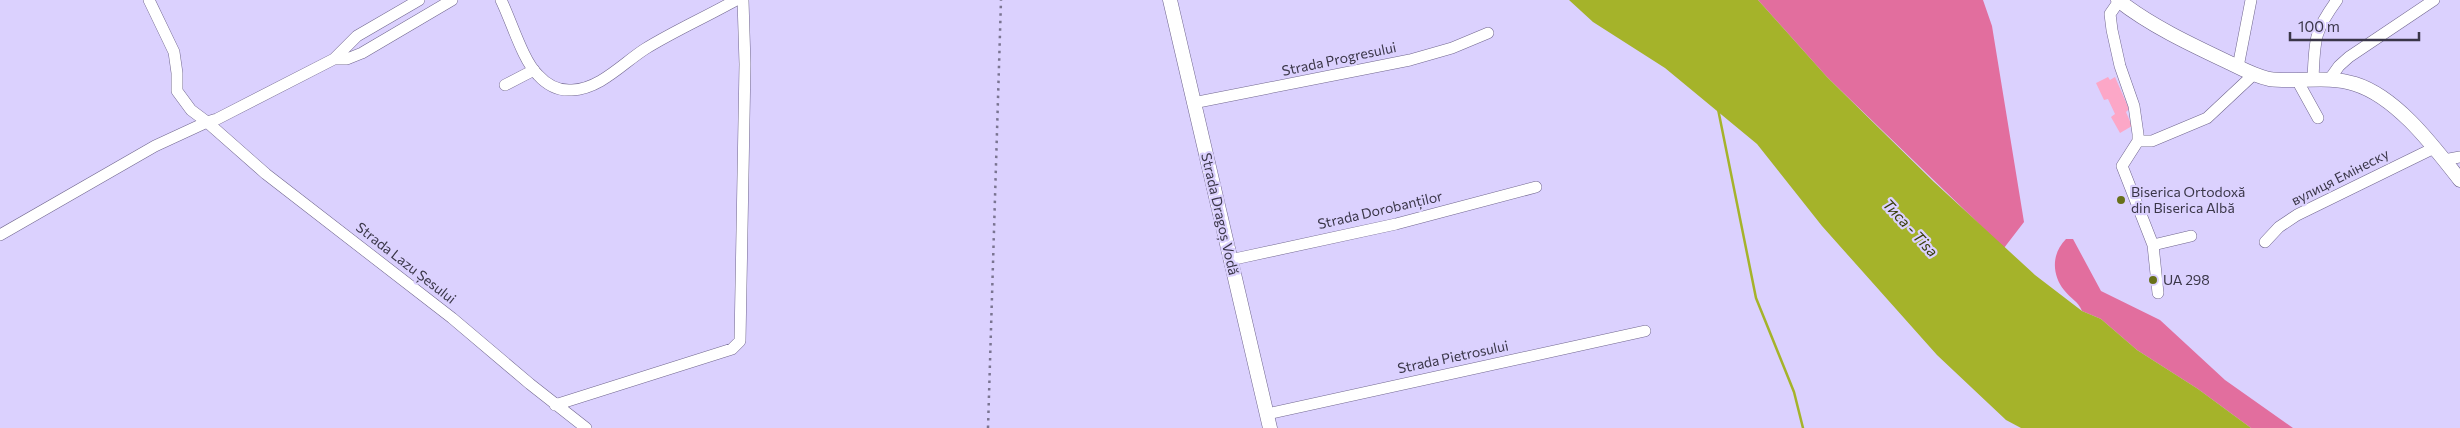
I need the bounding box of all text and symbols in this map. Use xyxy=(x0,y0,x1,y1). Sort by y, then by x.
scale bar xyxy=(2290,10,2419,42)
text: 100 m xyxy=(2298,17,2340,35)
street label: Strada Progresului xyxy=(1280,38,1398,79)
street label: вулиця Емінеску xyxy=(2288,145,2391,208)
street label: Strada Dragoș Vodă xyxy=(1197,151,1243,277)
place label: Biserica Ortodoxă din Biserica Albă xyxy=(2131,183,2245,216)
street label: Strada Dorobanților xyxy=(1316,187,1445,233)
marker: Biserica Ortodoxă din Biserica Albă xyxy=(2115,194,2127,206)
water label: Тиса - Tisa xyxy=(1879,195,1942,260)
street label: Strada Lazu Șesului xyxy=(352,218,460,308)
place label: UA 298 xyxy=(2163,271,2210,288)
marker: UA 298 xyxy=(2147,274,2159,286)
street label: Strada Pietrosului xyxy=(1396,336,1510,377)

